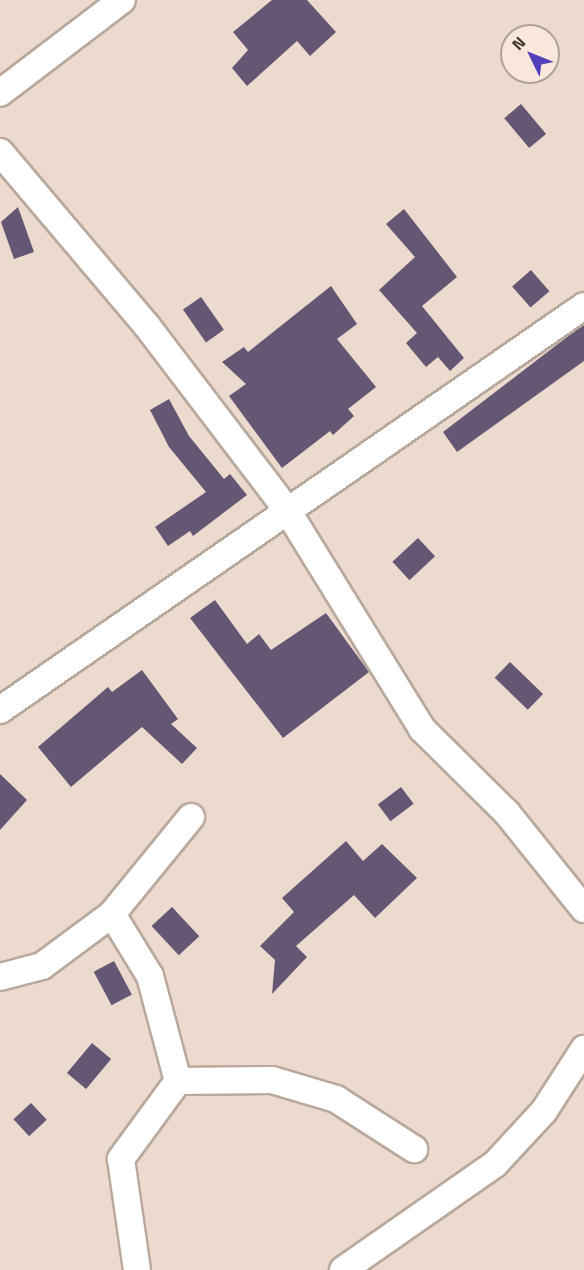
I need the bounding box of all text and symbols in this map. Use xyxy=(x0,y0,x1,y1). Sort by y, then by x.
north arrow xyxy=(500,24,560,84)
text: N xyxy=(506,31,531,55)

